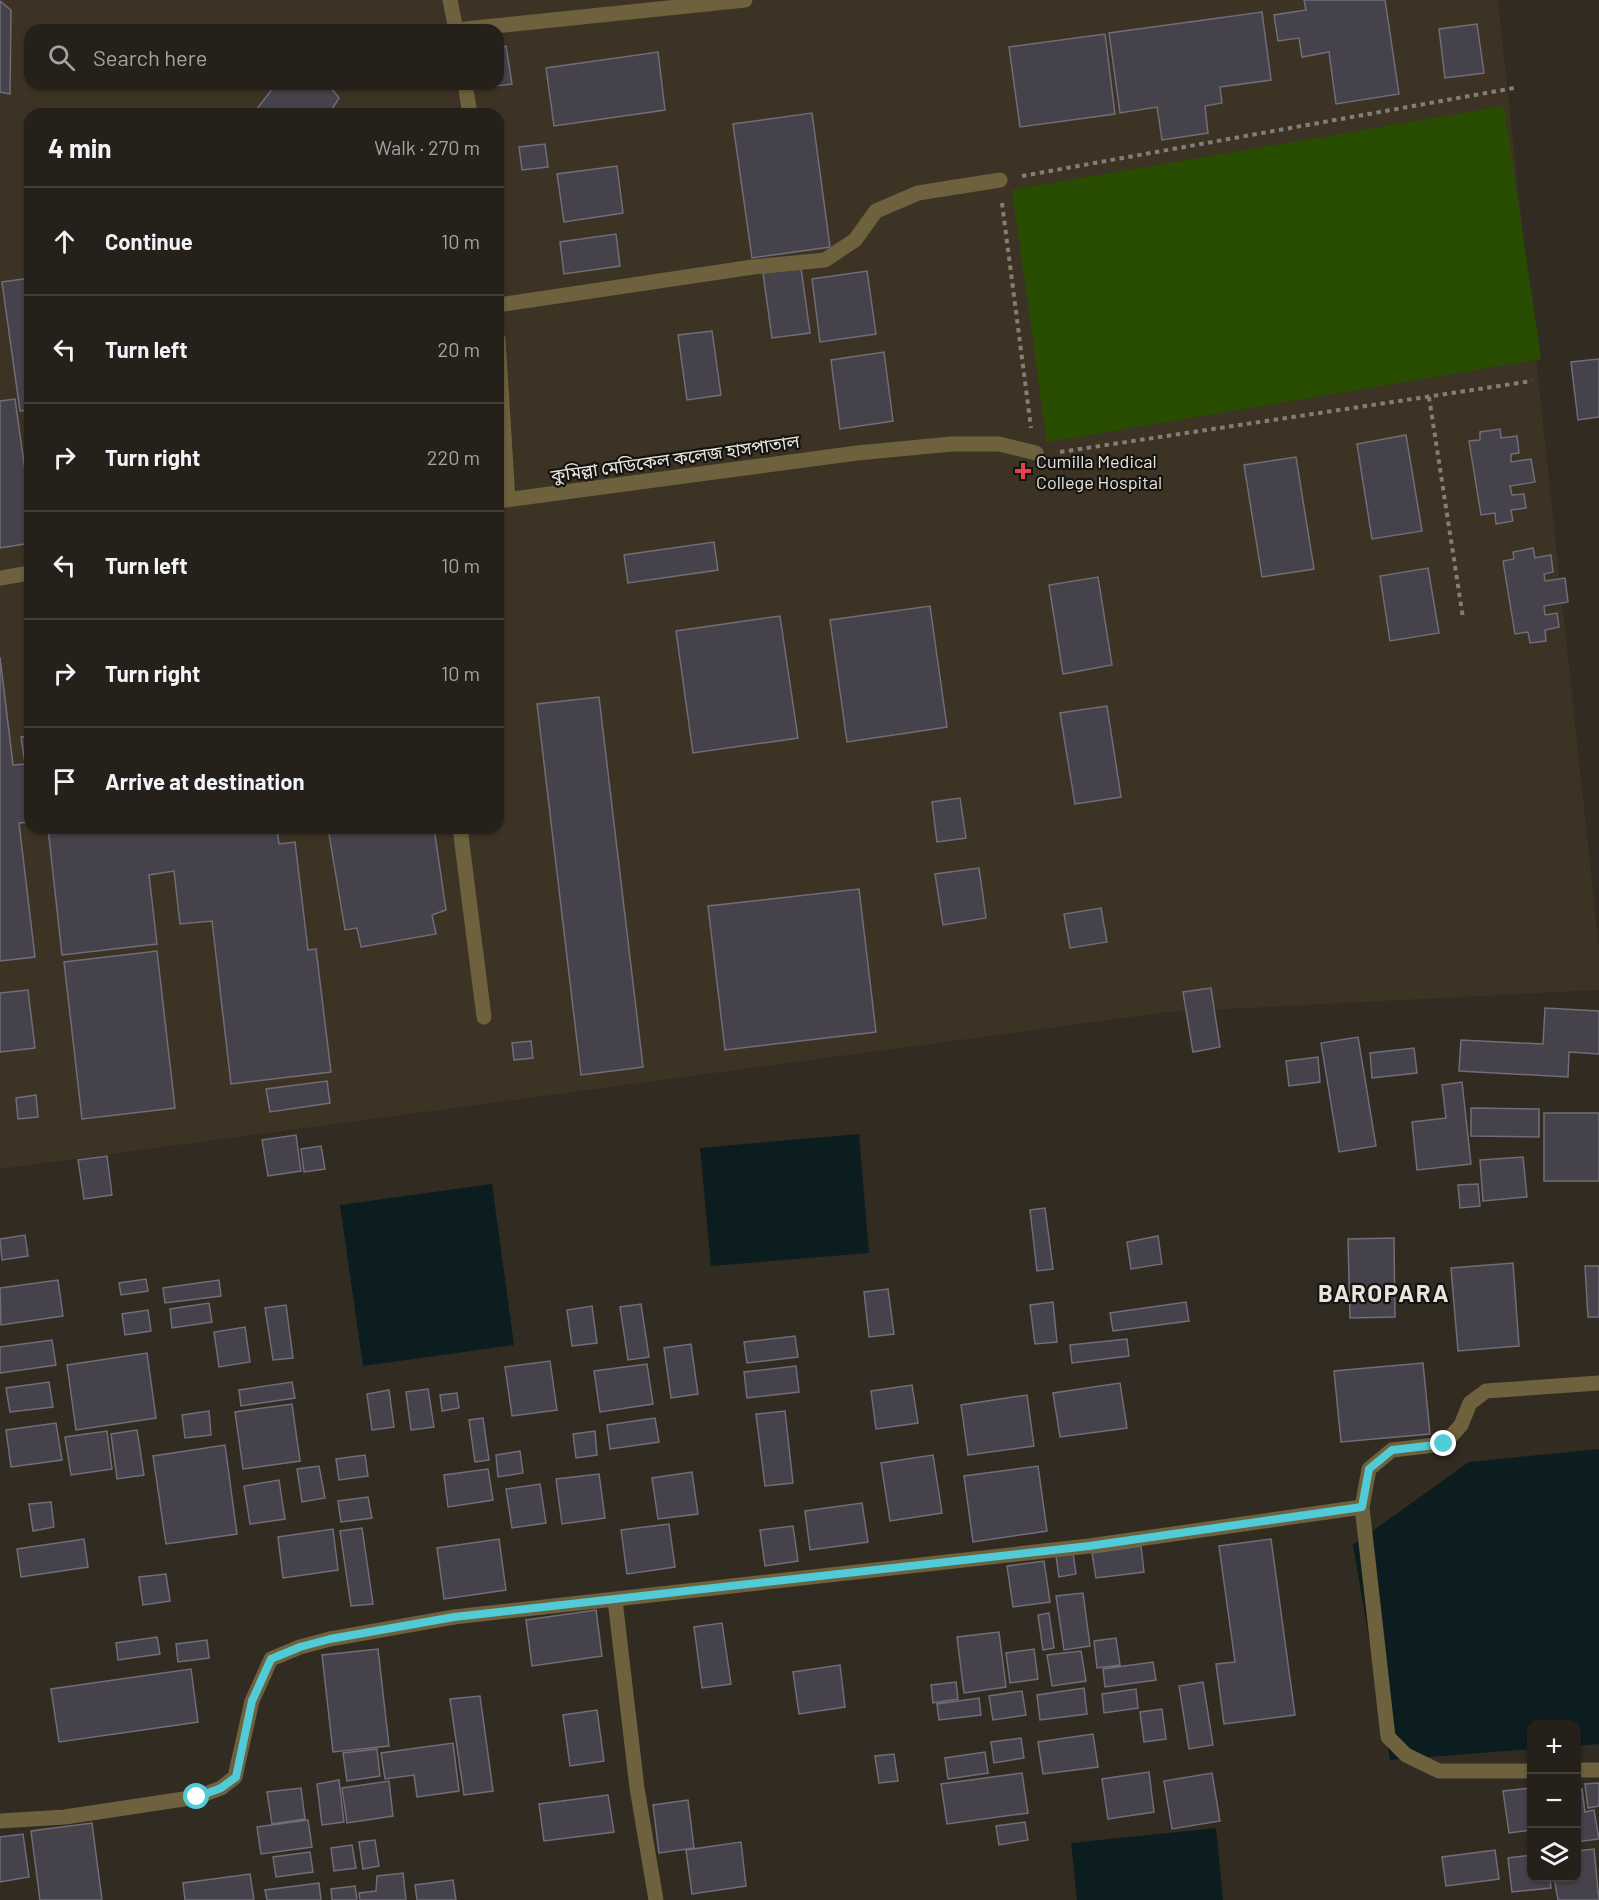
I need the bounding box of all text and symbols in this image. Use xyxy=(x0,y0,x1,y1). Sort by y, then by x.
search box xyxy=(24,24,504,90)
icon: search xyxy=(45,41,78,74)
text: Search here xyxy=(93,44,207,70)
text: 4 min xyxy=(48,132,112,163)
text: Walk · 270 m xyxy=(374,135,480,159)
icon: ahead xyxy=(48,225,81,258)
text: Continue xyxy=(105,228,193,254)
text: 10 m xyxy=(441,229,480,253)
icon: left xyxy=(48,333,81,366)
text: Turn left xyxy=(105,336,188,362)
text: 20 m xyxy=(437,337,480,361)
street label: কুমিল্লা মেডিকেল কলেজ হাসপাতাল xyxy=(548,430,802,487)
icon: right xyxy=(48,441,81,474)
text: Turn right xyxy=(105,444,200,470)
text: 220 m xyxy=(427,445,480,469)
place label: Cumilla Medical College Hospital xyxy=(1036,450,1162,493)
marker: Cumilla Medical College Hospital xyxy=(1014,462,1032,480)
icon: left xyxy=(48,549,81,582)
text: Turn left xyxy=(105,552,188,578)
text: 10 m xyxy=(441,553,480,577)
icon: right xyxy=(48,657,81,690)
text: Turn right xyxy=(105,660,200,686)
text: 10 m xyxy=(441,661,480,685)
icon: arrive xyxy=(48,765,81,798)
text: Arrive at destination xyxy=(105,768,304,794)
district label: BAROPARA xyxy=(1318,1278,1450,1307)
route end xyxy=(1430,1430,1456,1456)
map controls xyxy=(1527,1720,1581,1882)
button: + xyxy=(1527,1720,1581,1774)
button: − xyxy=(1527,1774,1581,1828)
route start xyxy=(183,1783,209,1809)
button: layers xyxy=(1527,1828,1581,1882)

